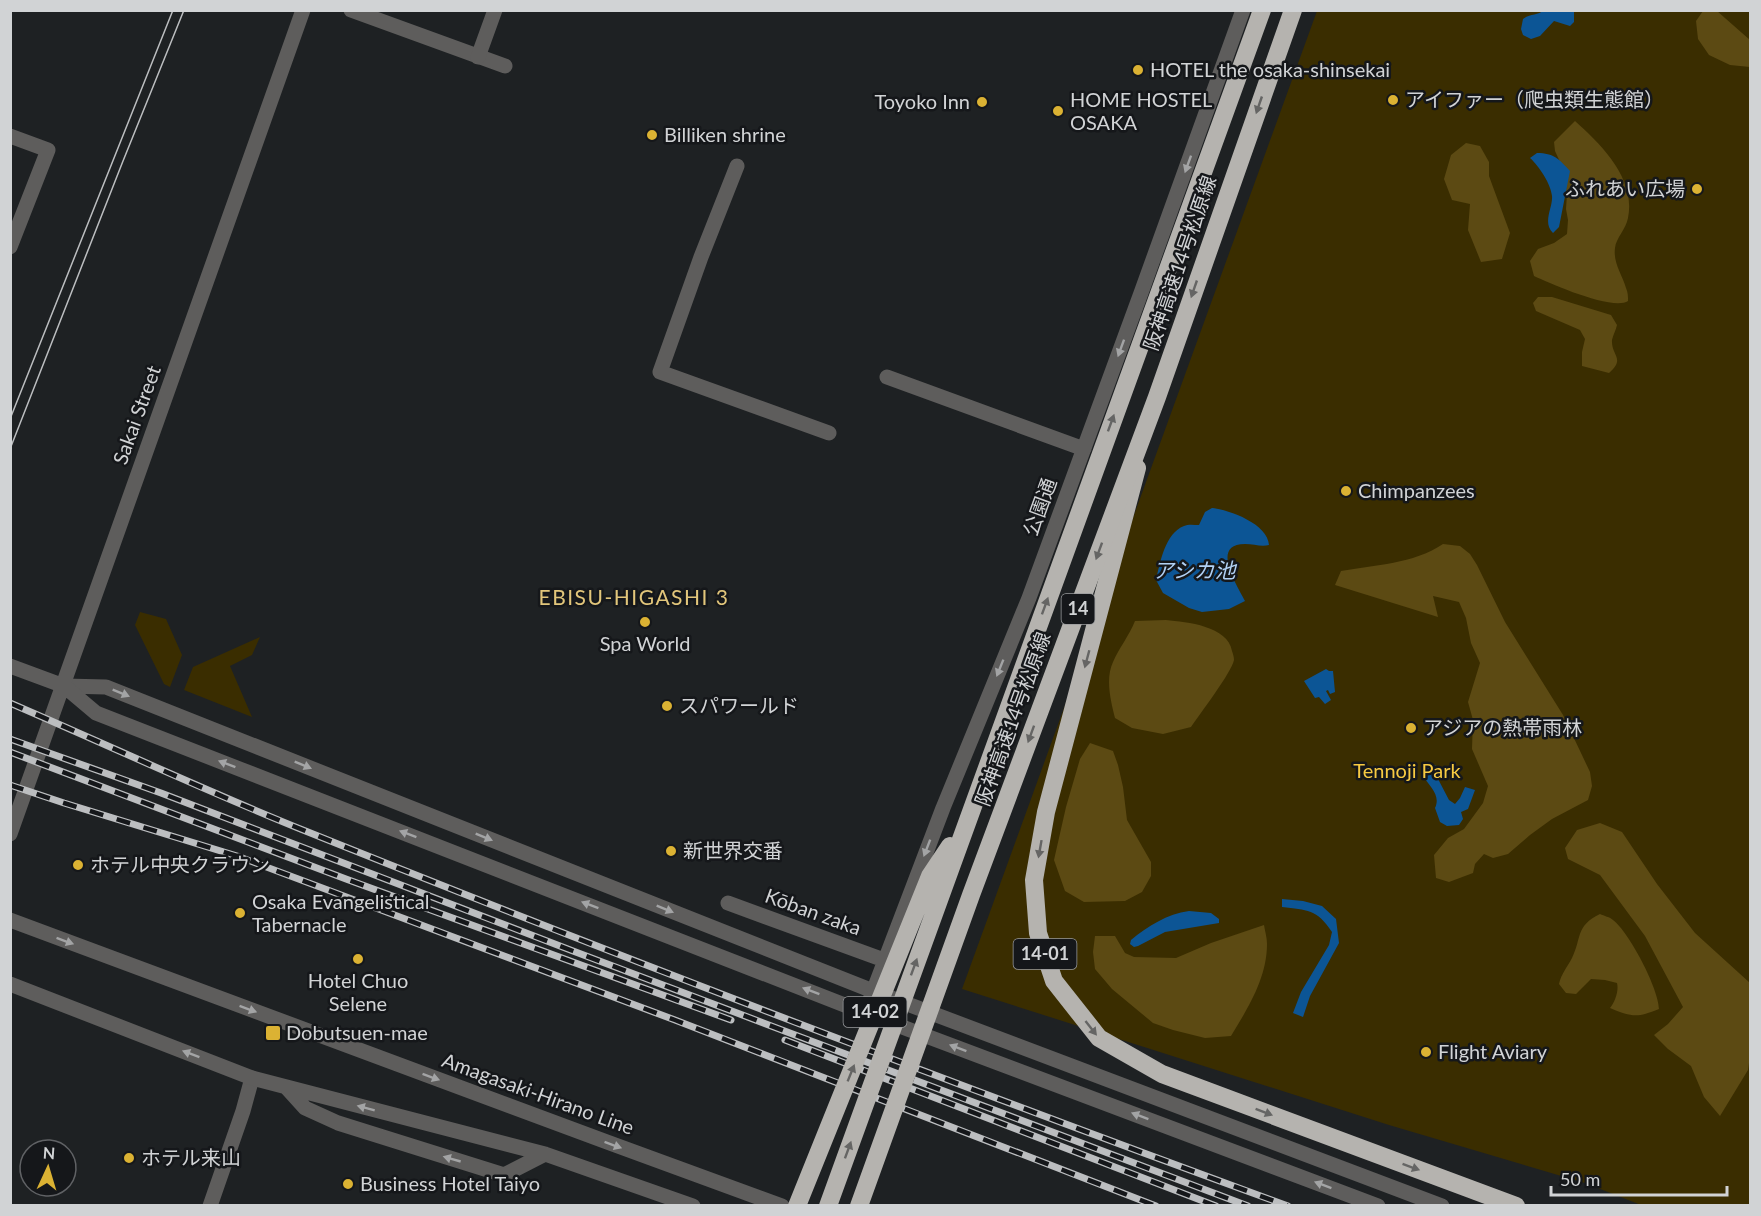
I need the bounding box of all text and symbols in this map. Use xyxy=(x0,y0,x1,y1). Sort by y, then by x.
place label: HOTEL the osaka-shinsekai xyxy=(1150,57,1390,81)
marker: HOTEL the osaka-shinsekai xyxy=(1131,63,1145,77)
place label: HOME HOSTEL OSAKA xyxy=(1070,87,1212,134)
place label: アイファー（爬虫類生態館） xyxy=(1405,87,1664,111)
place label: Toyoko Inn xyxy=(874,89,970,113)
marker: アイファー（爬虫類生態館） xyxy=(1386,93,1400,107)
marker: Toyoko Inn xyxy=(975,95,989,109)
one-way arrow xyxy=(1253,96,1263,114)
marker: HOME HOSTEL OSAKA xyxy=(1051,104,1065,118)
place label: Billiken shrine xyxy=(664,122,786,146)
marker: Billiken shrine xyxy=(645,128,659,142)
one-way arrow xyxy=(1182,156,1192,174)
street label: 阪神高速14号松原線 xyxy=(1138,172,1220,353)
place label: ふれあい広場 xyxy=(1565,176,1685,200)
marker: ふれあい広場 xyxy=(1690,182,1704,196)
one-way arrow xyxy=(1189,280,1199,298)
one-way arrow xyxy=(1116,339,1126,357)
street label: Sakai Street xyxy=(107,362,165,467)
one-way arrow xyxy=(1107,413,1117,431)
street label: 公園通 xyxy=(1018,474,1061,539)
place label: Chimpanzees xyxy=(1358,478,1475,502)
marker: Chimpanzees xyxy=(1339,484,1353,498)
one-way arrow xyxy=(1094,542,1103,560)
water label: アシカ池 xyxy=(1152,557,1238,582)
district label: EBISU-HIGASHI 3 xyxy=(539,584,729,609)
road number: 14 xyxy=(1062,594,1094,624)
one-way arrow xyxy=(1040,597,1050,615)
marker: Spa World xyxy=(638,615,652,629)
street label: 阪神高速14号松原線 xyxy=(969,628,1055,809)
place label: Spa World xyxy=(600,631,690,655)
one-way arrow xyxy=(1081,650,1091,669)
one-way arrow xyxy=(995,659,1005,677)
one-way arrow xyxy=(113,689,131,699)
place label: スパワールド xyxy=(679,693,799,717)
marker: スパワールド xyxy=(660,699,674,713)
place label: アジアの熱帯雨林 xyxy=(1423,715,1582,739)
marker: アジアの熱帯雨林 xyxy=(1404,721,1418,735)
one-way arrow xyxy=(1026,725,1035,743)
one-way arrow xyxy=(217,758,235,768)
park label: Tennoji Park xyxy=(1353,758,1462,782)
one-way arrow xyxy=(294,760,312,770)
one-way arrow xyxy=(399,829,417,838)
one-way arrow xyxy=(475,833,493,842)
place label: 新世界交番 xyxy=(683,838,783,862)
one-way arrow xyxy=(1035,839,1044,858)
one-way arrow xyxy=(922,840,932,858)
marker: 新世界交番 xyxy=(664,844,678,858)
place label: ホテル中央クラウン xyxy=(90,852,270,876)
marker: ホテル中央クラウン xyxy=(71,858,85,872)
street label: Kōban zaka xyxy=(762,883,865,939)
place label: Osaka Evangelistical Tabernacle xyxy=(252,889,429,936)
one-way arrow xyxy=(581,900,599,909)
one-way arrow xyxy=(657,904,675,914)
marker: Osaka Evangelistical Tabernacle xyxy=(233,906,247,920)
one-way arrow xyxy=(56,936,74,946)
road number: 14-01 xyxy=(1014,939,1076,969)
marker: Hotel Chuo Selene xyxy=(351,952,365,966)
one-way arrow xyxy=(909,958,919,976)
place label: Hotel Chuo Selene xyxy=(308,968,408,1015)
one-way arrow xyxy=(802,986,820,995)
road number: 14-02 xyxy=(844,997,906,1027)
one-way arrow xyxy=(239,1004,257,1014)
place label: Dobutsuen-mae xyxy=(286,1020,428,1044)
one-way arrow xyxy=(1084,1020,1097,1036)
marker: Dobutsuen-mae xyxy=(264,1024,282,1042)
place label: Flight Aviary xyxy=(1438,1039,1548,1063)
one-way arrow xyxy=(949,1043,967,1052)
marker: Flight Aviary xyxy=(1419,1045,1433,1059)
street label: Amagasaki-Hirano Line xyxy=(439,1047,638,1139)
one-way arrow xyxy=(182,1049,200,1058)
one-way arrow xyxy=(846,1064,856,1082)
one-way arrow xyxy=(422,1072,440,1082)
one-way arrow xyxy=(357,1103,376,1113)
one-way arrow xyxy=(1256,1107,1274,1117)
one-way arrow xyxy=(1131,1111,1149,1121)
north arrow xyxy=(18,1138,78,1198)
one-way arrow xyxy=(605,1140,623,1150)
one-way arrow xyxy=(843,1141,853,1159)
text: N xyxy=(42,1143,56,1162)
place label: ホテル来山 xyxy=(141,1145,241,1169)
marker: ホテル来山 xyxy=(122,1151,136,1165)
one-way arrow xyxy=(443,1154,461,1163)
scale bar xyxy=(1551,1159,1726,1197)
one-way arrow xyxy=(1402,1162,1420,1172)
text: 50 m xyxy=(1560,1168,1600,1190)
place label: Business Hotel Taiyo xyxy=(360,1171,540,1195)
marker: Business Hotel Taiyo xyxy=(341,1177,355,1191)
one-way arrow xyxy=(1314,1180,1332,1189)

